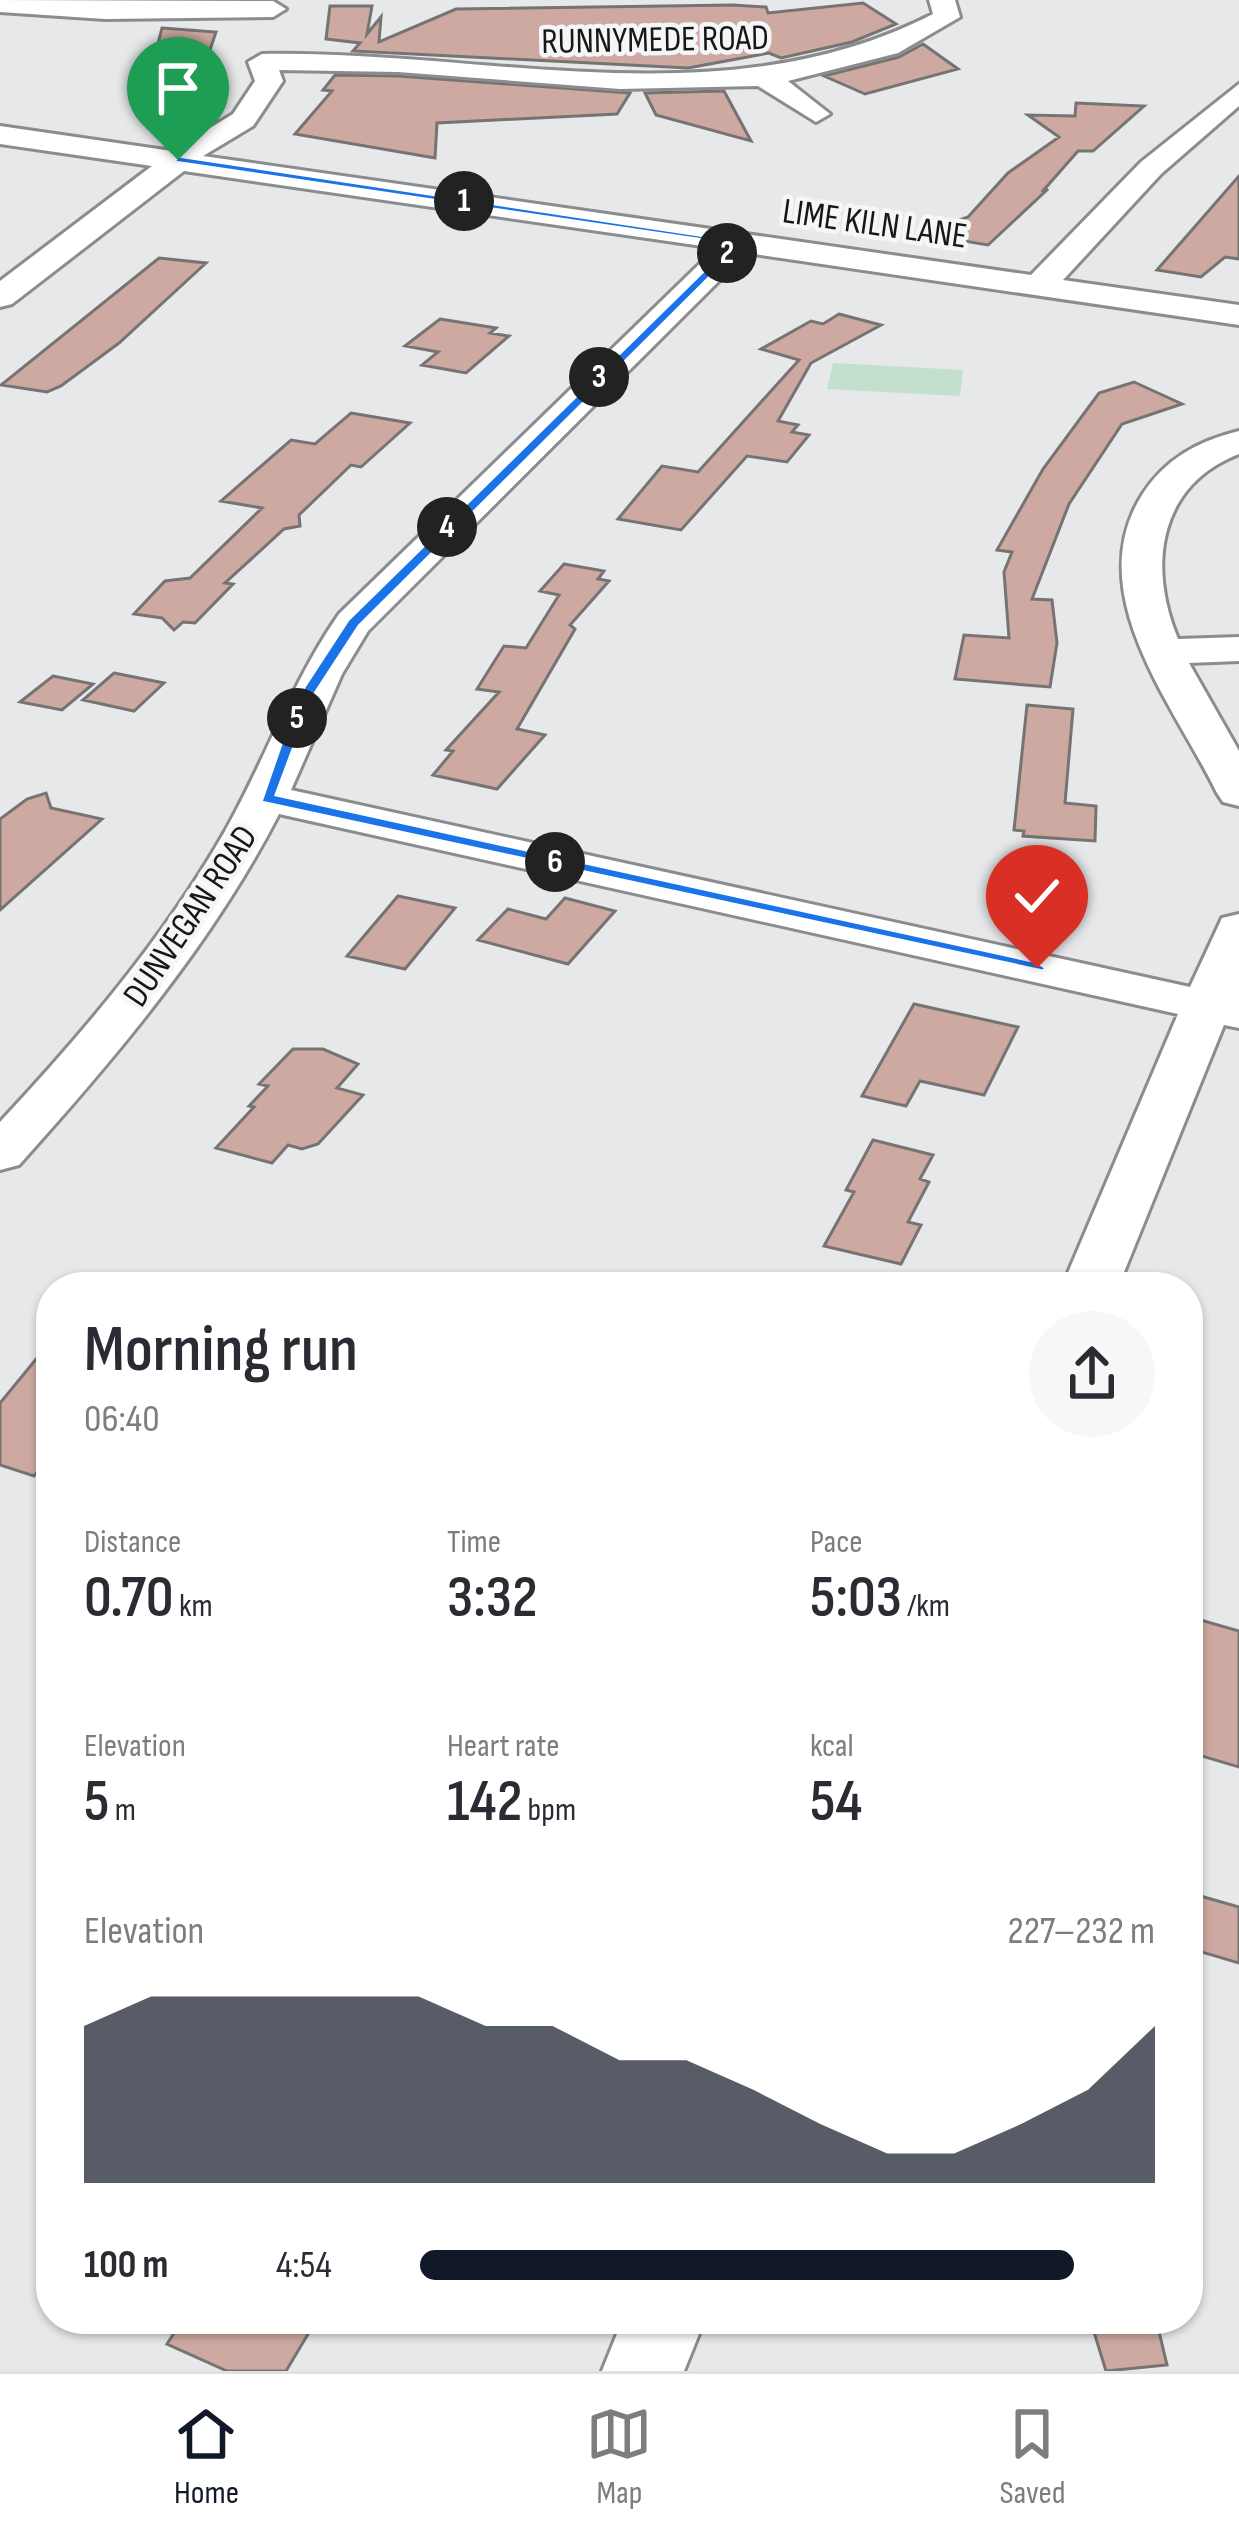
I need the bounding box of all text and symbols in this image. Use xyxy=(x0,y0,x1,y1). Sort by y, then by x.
street label: RUNNYMEDE ROAD xyxy=(541,17,769,64)
pin xyxy=(127,37,229,160)
icon: arrive xyxy=(145,55,211,121)
pin: 1 xyxy=(434,171,494,231)
text: 1 xyxy=(458,181,470,221)
street label: LIME KILN LANE xyxy=(780,190,970,259)
pin: 2 xyxy=(697,223,757,283)
text: 2 xyxy=(720,233,734,273)
pin: 3 xyxy=(569,347,629,407)
text: 3 xyxy=(592,357,606,397)
pin: 4 xyxy=(417,497,477,557)
text: 4 xyxy=(439,507,455,547)
pin: 5 xyxy=(267,688,327,748)
text: 5 xyxy=(290,698,304,738)
street label: DUNVEGAN ROAD xyxy=(115,818,267,1015)
pin: 6 xyxy=(525,832,585,892)
text: 6 xyxy=(547,842,563,882)
pin xyxy=(986,845,1088,968)
icon: check xyxy=(1004,863,1070,929)
text: Morning run xyxy=(84,1311,358,1390)
button: share xyxy=(1029,1311,1155,1437)
text: 06:40 xyxy=(84,1396,160,1443)
text: Distance xyxy=(84,1522,181,1562)
text: Time xyxy=(447,1522,501,1562)
text: Pace xyxy=(810,1522,863,1562)
text: 0.70 xyxy=(84,1562,174,1634)
text: 3:32 xyxy=(447,1562,538,1634)
text: 5:03 xyxy=(810,1562,902,1634)
text: km xyxy=(174,1586,213,1626)
text: /km xyxy=(902,1586,950,1626)
text: Elevation xyxy=(84,1726,186,1766)
text: Heart rate xyxy=(447,1726,560,1766)
text: kcal xyxy=(810,1726,854,1766)
text: 5 xyxy=(84,1766,109,1838)
text: 142 xyxy=(447,1766,522,1838)
text: 54 xyxy=(810,1766,862,1838)
text: m xyxy=(109,1790,136,1830)
text: bpm xyxy=(522,1790,576,1830)
text: Elevation xyxy=(84,1908,204,1955)
text: 227–232 m xyxy=(1008,1908,1155,1955)
text: 100 m xyxy=(84,2242,168,2289)
text: 4:54 xyxy=(276,2242,332,2289)
tab: Home xyxy=(173,2401,239,2513)
tab: Map xyxy=(586,2401,652,2513)
tab: Saved xyxy=(999,2401,1066,2513)

